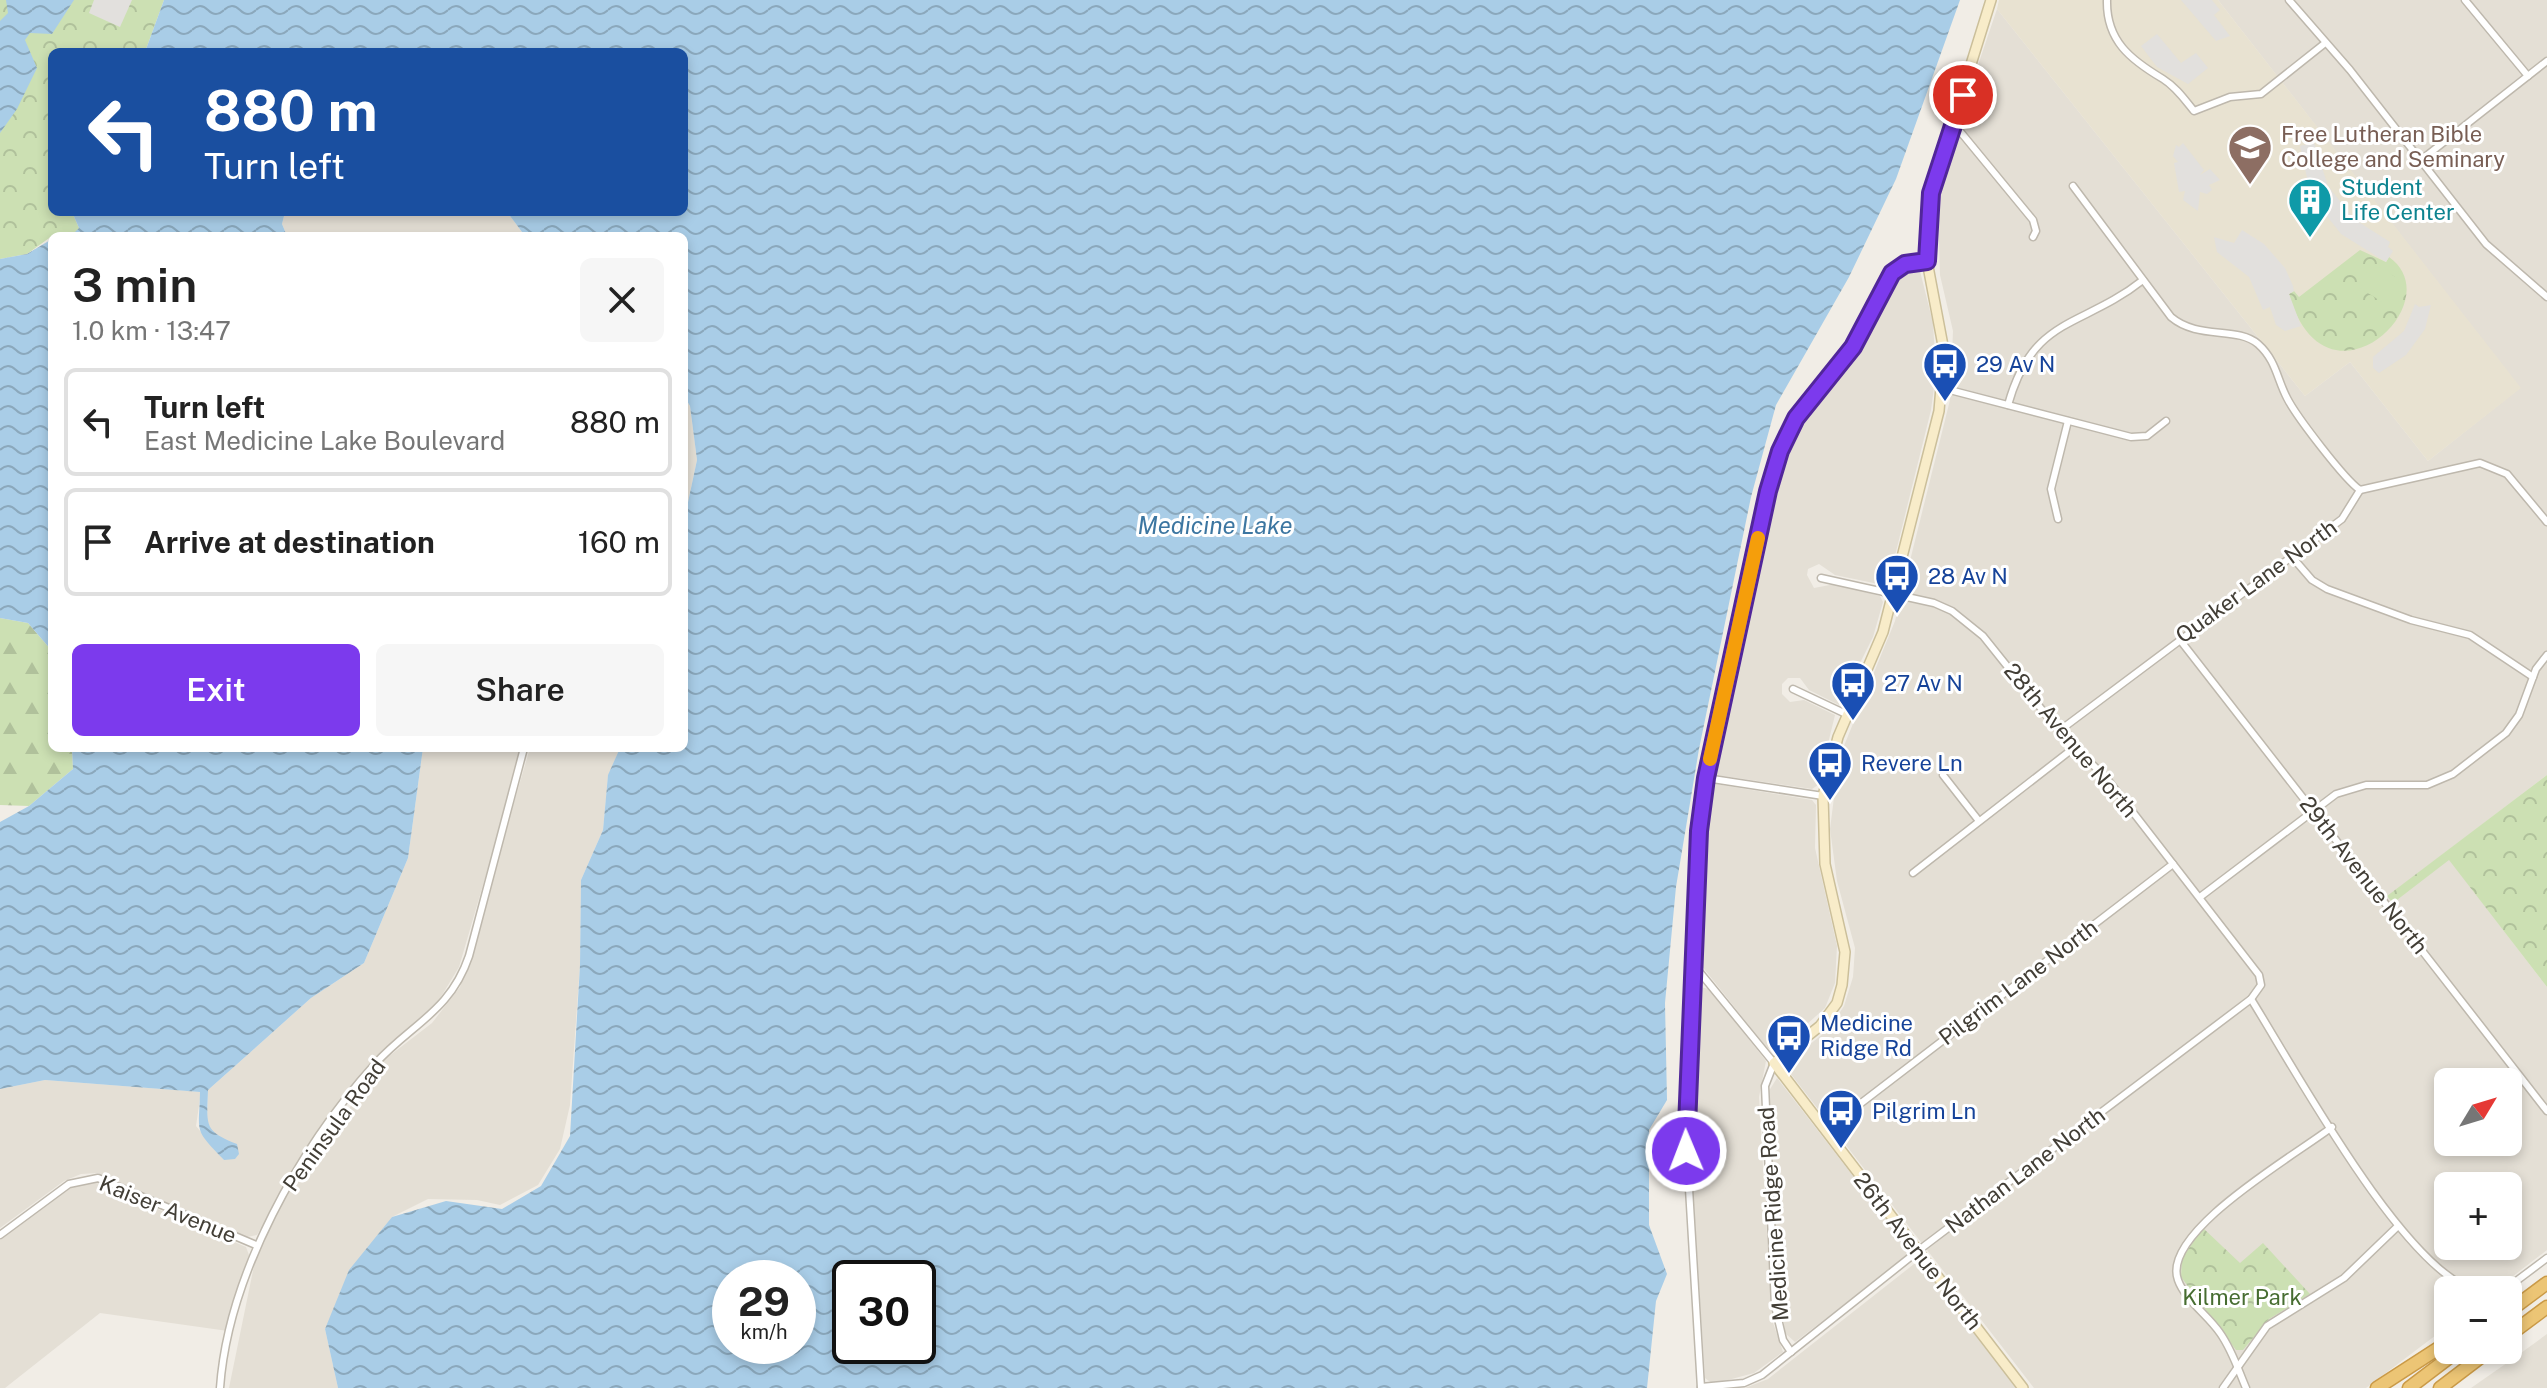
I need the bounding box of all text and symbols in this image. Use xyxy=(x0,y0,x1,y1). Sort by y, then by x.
pin xyxy=(1929,61,1997,129)
icon: arrive xyxy=(1941,73,1985,117)
text: 880 m xyxy=(204,78,378,144)
icon: left xyxy=(72,80,176,184)
place label: Free Lutheran Bible College and Seminary xyxy=(2281,121,2505,172)
school or university icon: Free Lutheran Bible College and Seminary xyxy=(2226,123,2274,186)
text: Turn left xyxy=(204,145,345,187)
place label: Student Life Center xyxy=(2341,174,2455,225)
building icon: Student Life Center xyxy=(2286,176,2334,239)
text: 3 min xyxy=(72,256,197,313)
button: close xyxy=(580,258,664,342)
text: 1.0 km · 13:47 xyxy=(72,315,231,346)
bus stop icon: 29 Av N xyxy=(1921,340,1969,403)
place label: 29 Av N xyxy=(1976,351,2055,377)
text: Turn left xyxy=(144,389,265,425)
icon: left xyxy=(76,400,120,444)
text: 880 m xyxy=(570,404,660,440)
text: East Medicine Lake Boulevard xyxy=(144,425,505,456)
water label: Medicine Lake xyxy=(1137,511,1293,539)
street label: Quaker Lane North xyxy=(2170,514,2342,648)
icon: arrive xyxy=(76,520,120,564)
text: Arrive at destination xyxy=(144,524,435,560)
text: 160 m xyxy=(578,524,660,560)
bus stop icon: 28 Av N xyxy=(1873,552,1921,615)
place label: 28 Av N xyxy=(1928,563,2008,589)
button: Exit xyxy=(72,644,360,736)
button: Share xyxy=(376,644,664,736)
street label: 28th Avenue North xyxy=(1999,658,2143,822)
bus stop icon: 27 Av N xyxy=(1829,659,1877,722)
place label: 27 Av N xyxy=(1884,670,1963,696)
bus stop icon: Revere Ln xyxy=(1806,739,1854,802)
place label: Revere Ln xyxy=(1861,750,1963,776)
street label: 29th Avenue North xyxy=(2294,791,2434,959)
street label: Pilgrim Lane North xyxy=(1933,914,2103,1050)
place label: Medicine Ridge Rd xyxy=(1820,1010,1913,1061)
bus stop icon: Medicine Ridge Rd xyxy=(1765,1012,1813,1075)
street label: Peninsula Road xyxy=(277,1054,391,1196)
north arrow xyxy=(2434,1068,2522,1156)
map controls xyxy=(2434,1068,2522,1364)
bus stop icon: Pilgrim Ln xyxy=(1817,1087,1865,1150)
place label: Pilgrim Ln xyxy=(1872,1098,1976,1124)
street label: Nathan Lane North xyxy=(1940,1102,2110,1238)
street label: Medicine Ridge Road xyxy=(1753,1106,1793,1322)
position arrow xyxy=(1644,1109,1728,1193)
street label: 26th Avenue North xyxy=(1848,1167,1988,1335)
street label: Kaiser Avenue xyxy=(96,1170,240,1248)
button: + xyxy=(2434,1172,2522,1260)
speed limit sign: 30 xyxy=(832,1260,936,1364)
button: − xyxy=(2434,1276,2522,1364)
text: 29 xyxy=(738,1278,790,1325)
park label: Kilmer Park xyxy=(2182,1284,2302,1310)
text: km/h xyxy=(740,1320,788,1344)

